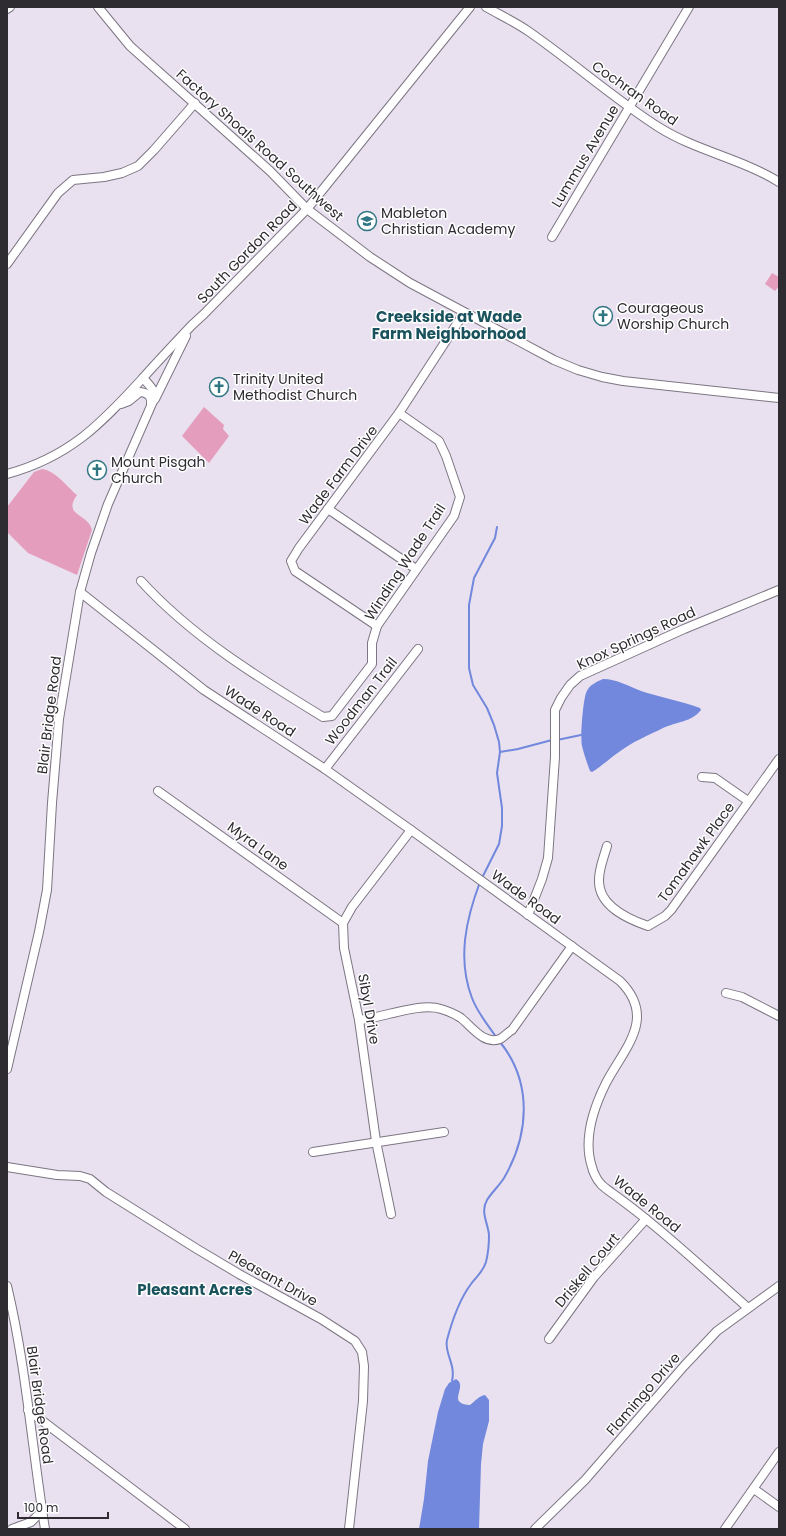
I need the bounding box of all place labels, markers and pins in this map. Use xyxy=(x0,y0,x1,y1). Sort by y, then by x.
place label: Mableton Christian Academy xyxy=(381,203,515,239)
school or university icon: Mableton Christian Academy xyxy=(356,210,378,232)
place label: Courageous Worship Church xyxy=(617,298,729,334)
church icon: Courageous Worship Church xyxy=(592,305,614,327)
place label: Trinity United Methodist Church xyxy=(233,369,357,405)
church icon: Trinity United Methodist Church xyxy=(208,376,230,398)
place label: Mount Pisgah Church xyxy=(111,452,206,488)
church icon: Mount Pisgah Church xyxy=(86,459,108,481)

